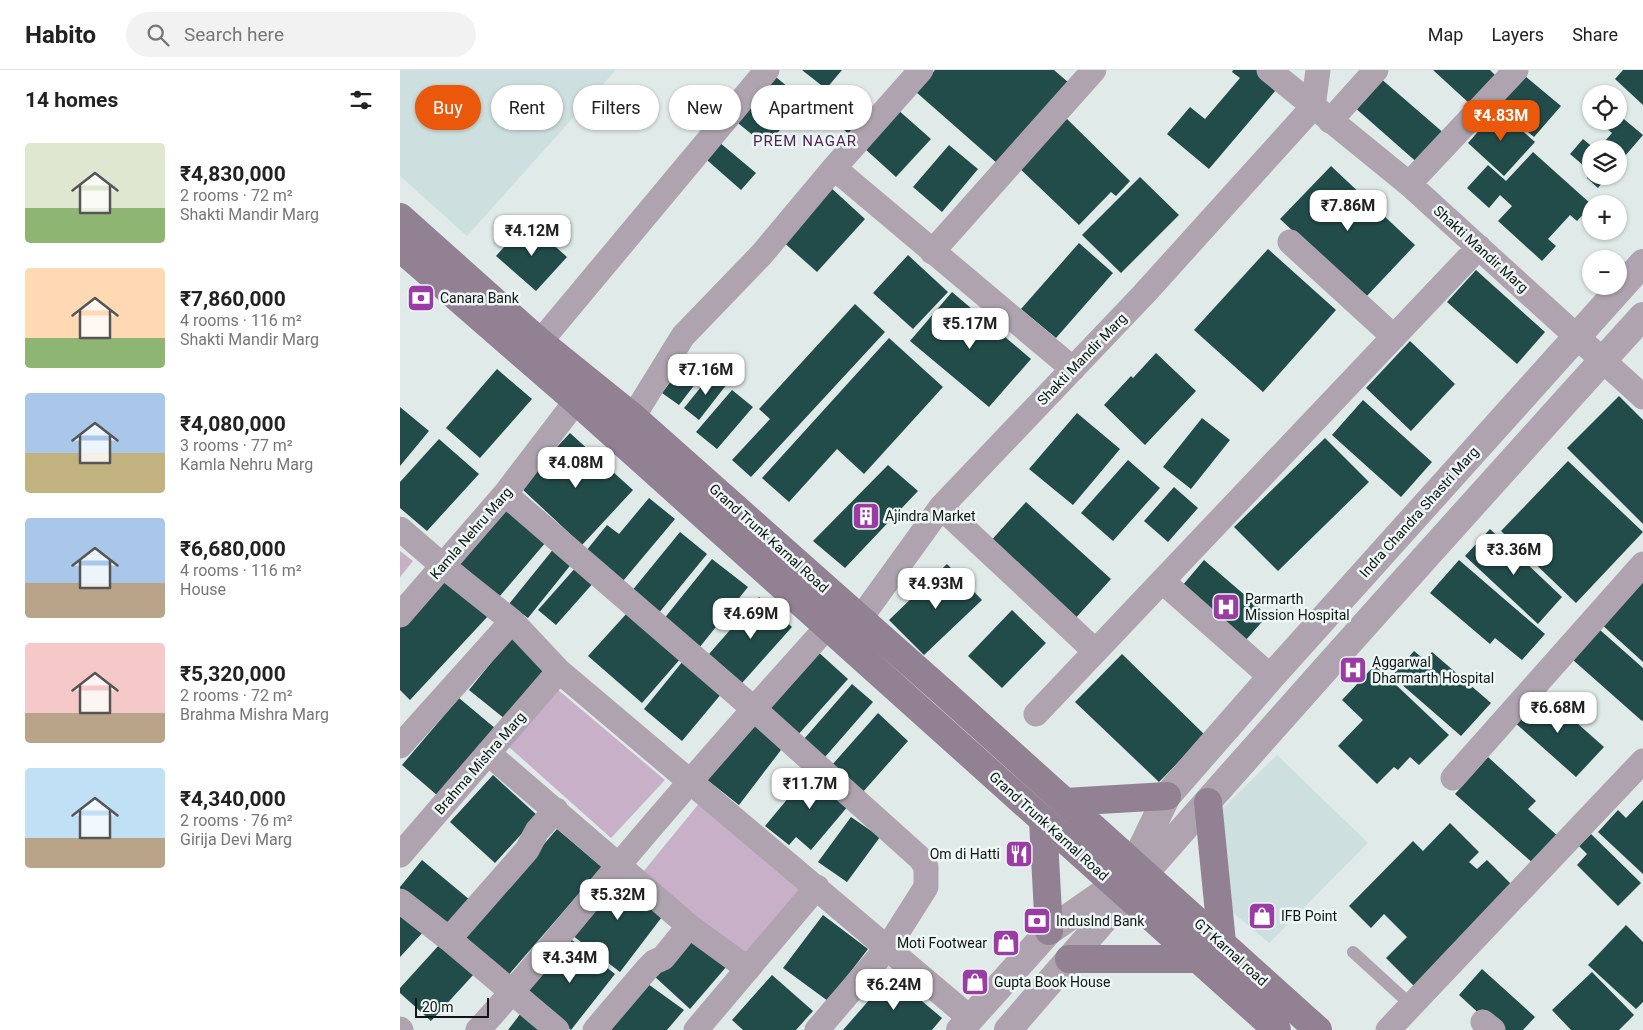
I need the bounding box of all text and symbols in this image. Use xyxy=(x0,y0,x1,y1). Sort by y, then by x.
search box xyxy=(126,12,476,57)
text: Habito xyxy=(25,21,96,49)
icon: search xyxy=(144,21,172,49)
text: Search here xyxy=(184,23,284,46)
text: Map xyxy=(1428,24,1463,45)
text: Layers xyxy=(1491,24,1544,45)
text: Share xyxy=(1572,24,1618,45)
chip: Buy xyxy=(415,85,481,130)
chip: Rent xyxy=(491,85,563,130)
chip: Filters xyxy=(573,85,659,130)
chip: New xyxy=(669,85,741,130)
chip: Apartment xyxy=(751,85,872,130)
map controls xyxy=(1582,85,1627,295)
button: locate xyxy=(1582,85,1627,130)
icon: filters xyxy=(347,86,375,114)
text: 14 homes xyxy=(25,88,118,112)
pin: ₹4.83M xyxy=(1460,100,1542,142)
text: ₹4.83M xyxy=(1474,106,1528,125)
district label: PREM NAGAR xyxy=(753,132,857,150)
button: layers xyxy=(1582,140,1627,185)
text: ₹4,830,000 xyxy=(180,162,286,186)
icon: home xyxy=(65,163,125,223)
text: 2 rooms · 72 m² xyxy=(180,186,293,205)
pin: ₹7.86M xyxy=(1307,190,1389,232)
button: + xyxy=(1582,195,1627,240)
text: ₹7.86M xyxy=(1321,196,1375,215)
street label: Shakti Mandir Marg xyxy=(1430,202,1532,296)
text: Shakti Mandir Marg xyxy=(180,205,319,224)
pin: ₹4.12M xyxy=(491,214,573,257)
text: ₹4.12M xyxy=(505,221,559,240)
button: − xyxy=(1582,250,1627,295)
bank icon: Canara Bank xyxy=(406,283,436,313)
text: ₹7,860,000 xyxy=(180,287,286,311)
icon: home xyxy=(65,288,125,348)
place label: Canara Bank xyxy=(440,290,520,306)
pin: ₹5.17M xyxy=(929,308,1011,350)
street label: Shakti Mandir Marg xyxy=(1034,310,1130,408)
text: 4 rooms · 116 m² xyxy=(180,311,302,330)
text: ₹5.17M xyxy=(943,314,997,333)
text: Shakti Mandir Marg xyxy=(180,330,319,349)
pin: ₹7.16M xyxy=(665,354,747,396)
text: ₹7.16M xyxy=(679,360,733,379)
text: ₹4,080,000 xyxy=(180,412,286,436)
icon: home xyxy=(65,413,125,473)
text: 3 rooms · 77 m² xyxy=(180,436,293,455)
street label: Indra Chandra Shastri Marg xyxy=(1356,443,1482,581)
pin: ₹4.08M xyxy=(535,446,617,489)
text: ₹4.08M xyxy=(549,453,603,472)
text: Kamla Nehru Marg xyxy=(180,455,313,474)
street label: Grand Trunk Karnal Road xyxy=(706,480,832,596)
street label: Kamla Nehru Marg xyxy=(427,484,515,582)
building icon: Ajindra Market xyxy=(851,501,881,531)
place label: Ajindra Market xyxy=(885,508,976,524)
pin: ₹3.36M xyxy=(1473,534,1555,576)
text: ₹6,680,000 xyxy=(180,537,286,561)
icon: home xyxy=(65,538,125,598)
text: ₹3.36M xyxy=(1487,540,1541,559)
text: 4 rooms · 116 m² xyxy=(180,561,302,580)
pin: ₹4.93M xyxy=(895,568,977,610)
text: ₹4.93M xyxy=(909,574,963,593)
text: House xyxy=(180,580,226,599)
place label: Parmarth Mission Hospital xyxy=(1245,591,1350,623)
hospital icon: Parmarth Mission Hospital xyxy=(1211,592,1241,622)
pin: ₹4.69M xyxy=(710,598,792,640)
text: ₹4.69M xyxy=(724,604,778,623)
place label: Aggarwal Dharmarth Hospital xyxy=(1372,654,1494,686)
hospital icon: Aggarwal Dharmarth Hospital xyxy=(1338,655,1368,685)
text: ₹5,320,000 xyxy=(180,662,286,686)
icon: home xyxy=(65,663,125,723)
text: 2 rooms · 72 m² xyxy=(180,686,293,705)
pin: ₹6.68M xyxy=(1517,692,1599,734)
text: ₹6.68M xyxy=(1531,698,1585,717)
text: Brahma Mishra Marg xyxy=(180,705,329,724)
street label: Brahma Mishra Marg xyxy=(431,709,529,817)
pin: ₹11.7M xyxy=(769,768,851,810)
street label: Grand Trunk Karnal Road xyxy=(986,768,1112,884)
text: ₹11.7M xyxy=(783,774,837,793)
text: ₹4,340,000 xyxy=(180,787,286,811)
icon: home xyxy=(65,788,125,848)
text: 2 rooms · 76 m² xyxy=(180,811,293,830)
text: Girija Devi Marg xyxy=(180,830,292,849)
restaurant icon: Om di Hatti xyxy=(1004,839,1034,869)
place label: Om di Hatti xyxy=(930,846,1000,862)
pin: ₹5.32M xyxy=(577,878,659,921)
text: ₹5.32M xyxy=(591,885,645,904)
shop icon: IFB Point xyxy=(1247,901,1277,931)
bank icon: IndusInd Bank xyxy=(1022,906,1052,936)
place label: IFB Point xyxy=(1281,908,1338,924)
place label: IndusInd Bank xyxy=(1056,913,1145,929)
street label: GT Karnal road xyxy=(1191,915,1271,989)
shop icon: Moti Footwear xyxy=(991,928,1021,958)
place label: Moti Footwear xyxy=(897,935,987,951)
pin: ₹4.34M xyxy=(529,942,611,984)
text: ₹4.34M xyxy=(543,948,597,967)
shop icon: Gupta Book House xyxy=(960,967,990,997)
pin: ₹6.24M xyxy=(853,968,935,1011)
place label: Gupta Book House xyxy=(994,974,1110,990)
text: ₹6.24M xyxy=(867,975,921,994)
scale bar xyxy=(415,995,489,1018)
text: 20 m xyxy=(422,999,454,1015)

